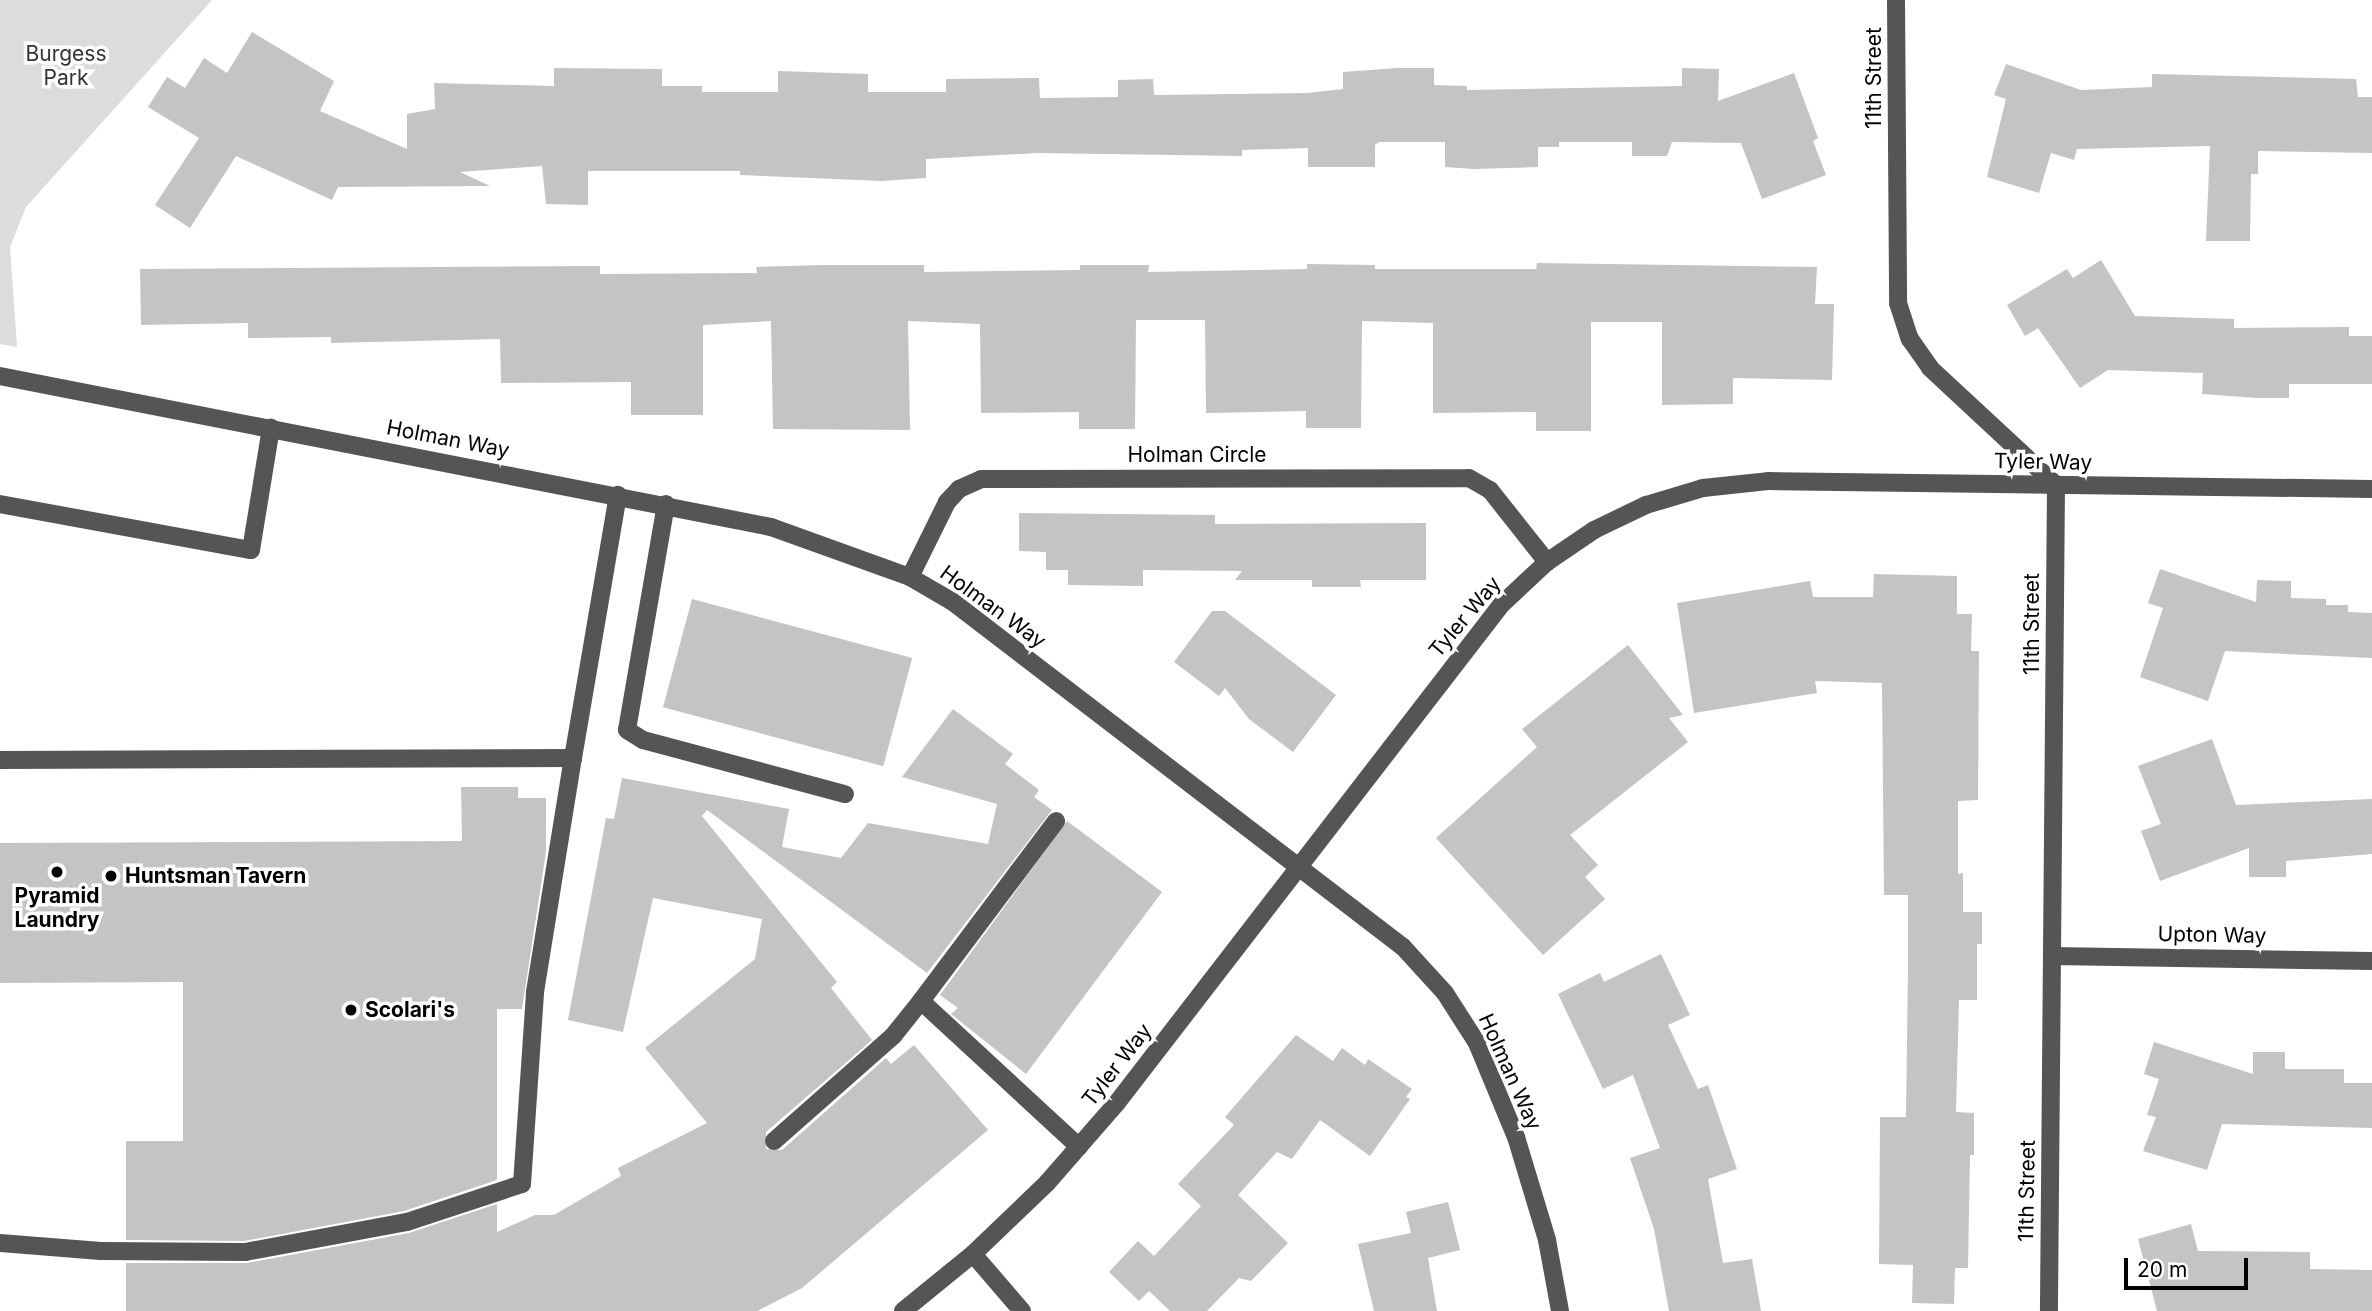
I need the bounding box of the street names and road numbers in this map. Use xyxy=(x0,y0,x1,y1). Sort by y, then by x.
street label: 11th Street xyxy=(1861,27,1887,129)
street label: Holman Way xyxy=(384,415,512,463)
street label: Holman Circle xyxy=(1127,442,1267,468)
street label: Tyler Way xyxy=(1994,449,2092,475)
street label: Holman Way xyxy=(935,560,1051,654)
street label: Tyler Way xyxy=(1424,571,1506,663)
street label: 11th Street xyxy=(2019,573,2045,675)
street label: Upton Way xyxy=(2157,921,2267,949)
street label: Holman Way xyxy=(1473,1010,1547,1134)
street label: Tyler Way xyxy=(1077,1019,1157,1111)
street label: 11th Street xyxy=(2014,1140,2040,1242)

